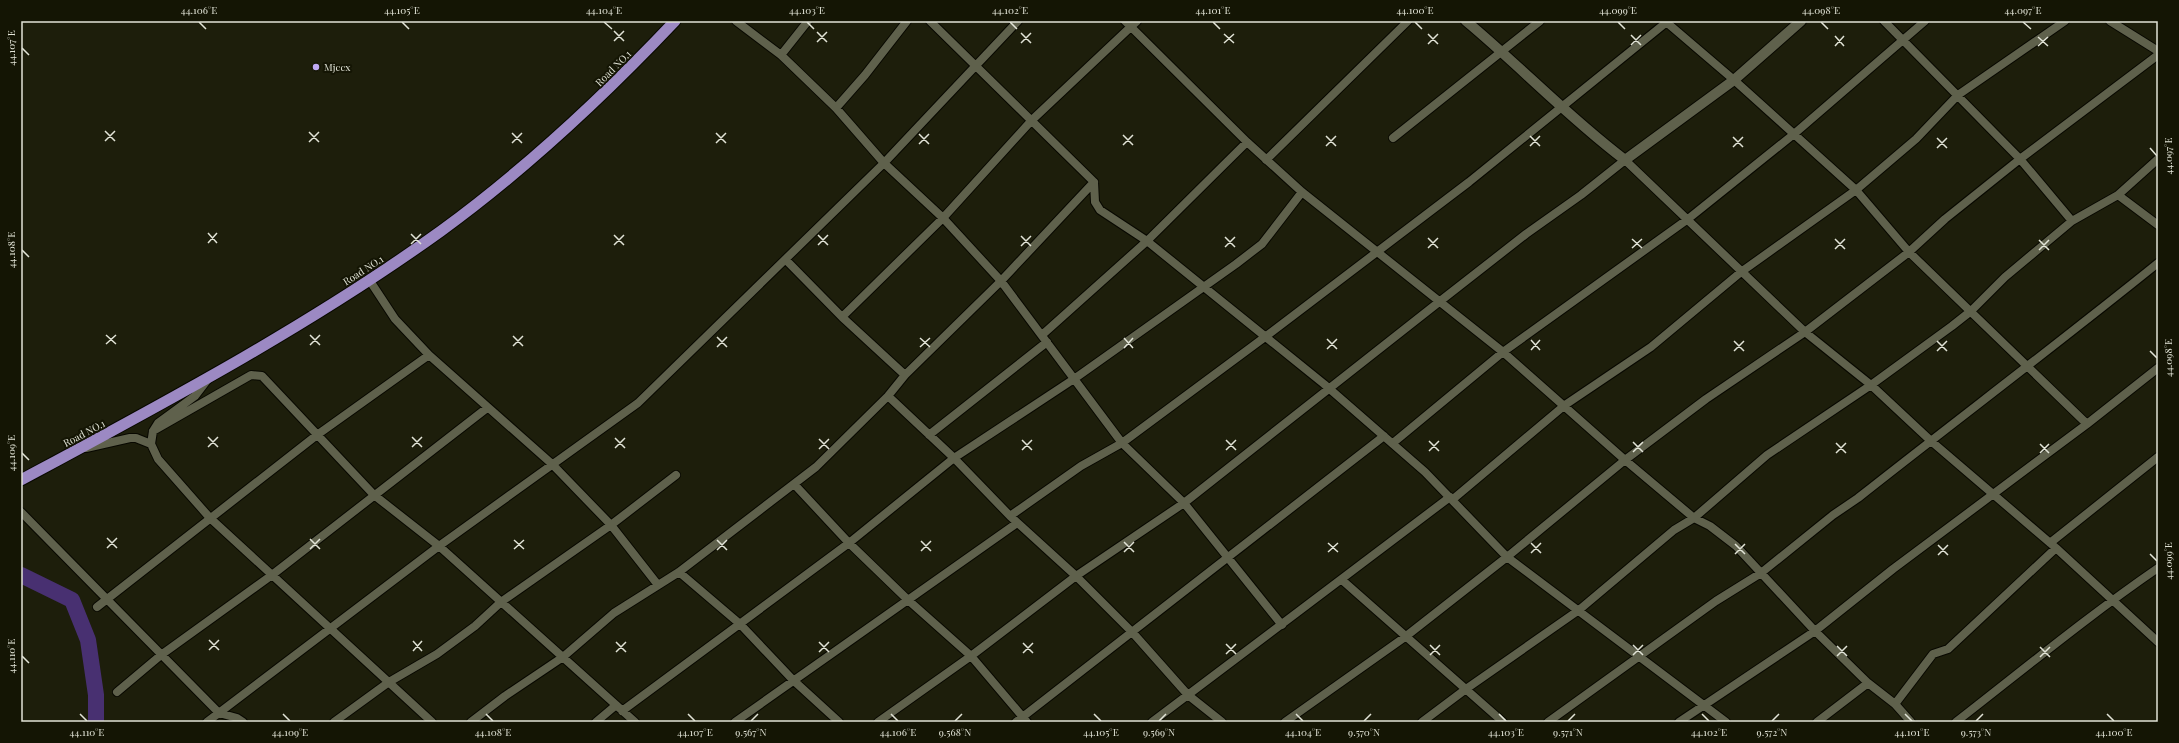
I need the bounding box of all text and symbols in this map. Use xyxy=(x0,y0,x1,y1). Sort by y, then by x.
text: 44.106°E xyxy=(181,3,217,17)
text: 44.105°E xyxy=(384,3,420,17)
text: 44.104°E xyxy=(586,3,622,17)
text: 44.103°E xyxy=(789,3,825,17)
text: 44.102°E xyxy=(992,3,1028,17)
text: 44.101°E xyxy=(1195,3,1231,17)
text: 44.100°E xyxy=(1396,3,1434,17)
text: 44.099°E xyxy=(1599,3,1637,17)
text: 44.098°E xyxy=(1802,3,1840,17)
text: 44.097°E xyxy=(2005,3,2041,17)
text: 44.107°E xyxy=(4,30,18,66)
street label: Road NO.1 xyxy=(592,47,634,89)
place label: Mjeex xyxy=(324,60,351,74)
marker: Mjeex xyxy=(311,62,321,72)
text: 44.097°E xyxy=(2161,138,2175,174)
text: 44.108°E xyxy=(4,232,18,268)
street label: Road NO.1 xyxy=(340,252,386,288)
text: 44.098°E xyxy=(2161,339,2175,377)
street label: Road NO.1 xyxy=(61,416,108,450)
text: 44.109°E xyxy=(4,435,18,471)
text: 44.099°E xyxy=(2161,542,2175,580)
text: 44.110°E xyxy=(4,639,18,673)
text: 44.110°E xyxy=(70,725,104,739)
text: 44.109°E xyxy=(272,725,308,739)
text: 44.108°E xyxy=(475,725,511,739)
text: 44.107°E xyxy=(677,725,713,739)
text: 9.567°N xyxy=(735,725,767,739)
text: 44.106°E xyxy=(880,725,916,739)
text: 9.568°N xyxy=(939,725,971,739)
text: 44.105°E xyxy=(1083,725,1119,739)
text: 9.569°N xyxy=(1143,725,1175,739)
text: 44.104°E xyxy=(1285,725,1321,739)
text: 9.570°N xyxy=(1348,725,1380,739)
text: 44.103°E xyxy=(1488,725,1524,739)
text: 9.571°N xyxy=(1553,725,1583,739)
text: 44.102°E xyxy=(1691,725,1727,739)
text: 9.572°N xyxy=(1757,725,1787,739)
text: 44.101°E xyxy=(1894,725,1930,739)
text: 9.573°N xyxy=(1961,725,1991,739)
text: 44.100°E xyxy=(2095,725,2133,739)

